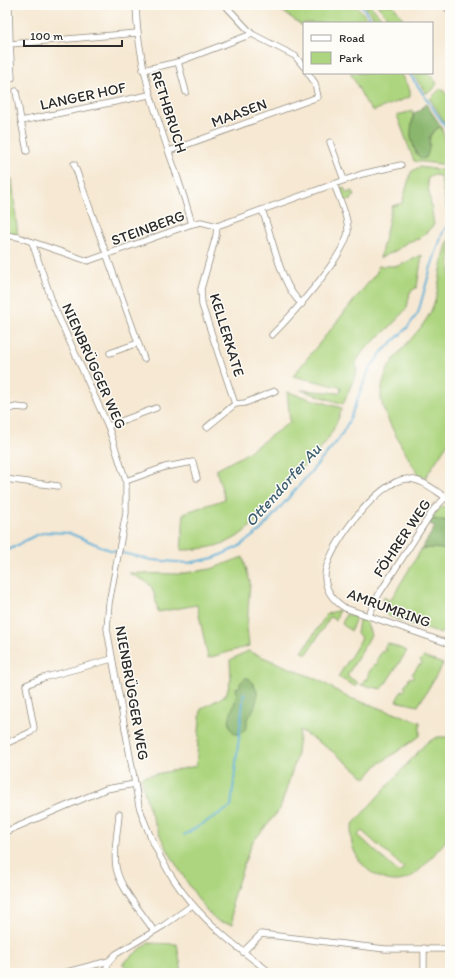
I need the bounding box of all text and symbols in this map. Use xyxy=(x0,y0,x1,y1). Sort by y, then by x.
scale bar xyxy=(24,22,122,48)
legend xyxy=(303,22,433,74)
text: 100 m xyxy=(30,29,63,43)
text: Road xyxy=(339,31,365,45)
text: Park xyxy=(339,51,363,65)
street label: RETHBRUCH xyxy=(147,69,191,155)
street label: LANGER HOF xyxy=(38,78,128,114)
street label: MAASEN xyxy=(209,95,269,131)
street label: STEINBERG xyxy=(109,206,187,250)
street label: KELLERKATE xyxy=(206,291,248,379)
street label: NIENBRÜGGER WEG xyxy=(58,300,130,432)
water label: Ottendorfer Au xyxy=(241,439,326,530)
street label: FÖHRER WEG xyxy=(369,496,435,580)
street label: AMRUMRING xyxy=(345,585,433,631)
street label: NIENBRÜGGER WEG xyxy=(111,624,153,762)

